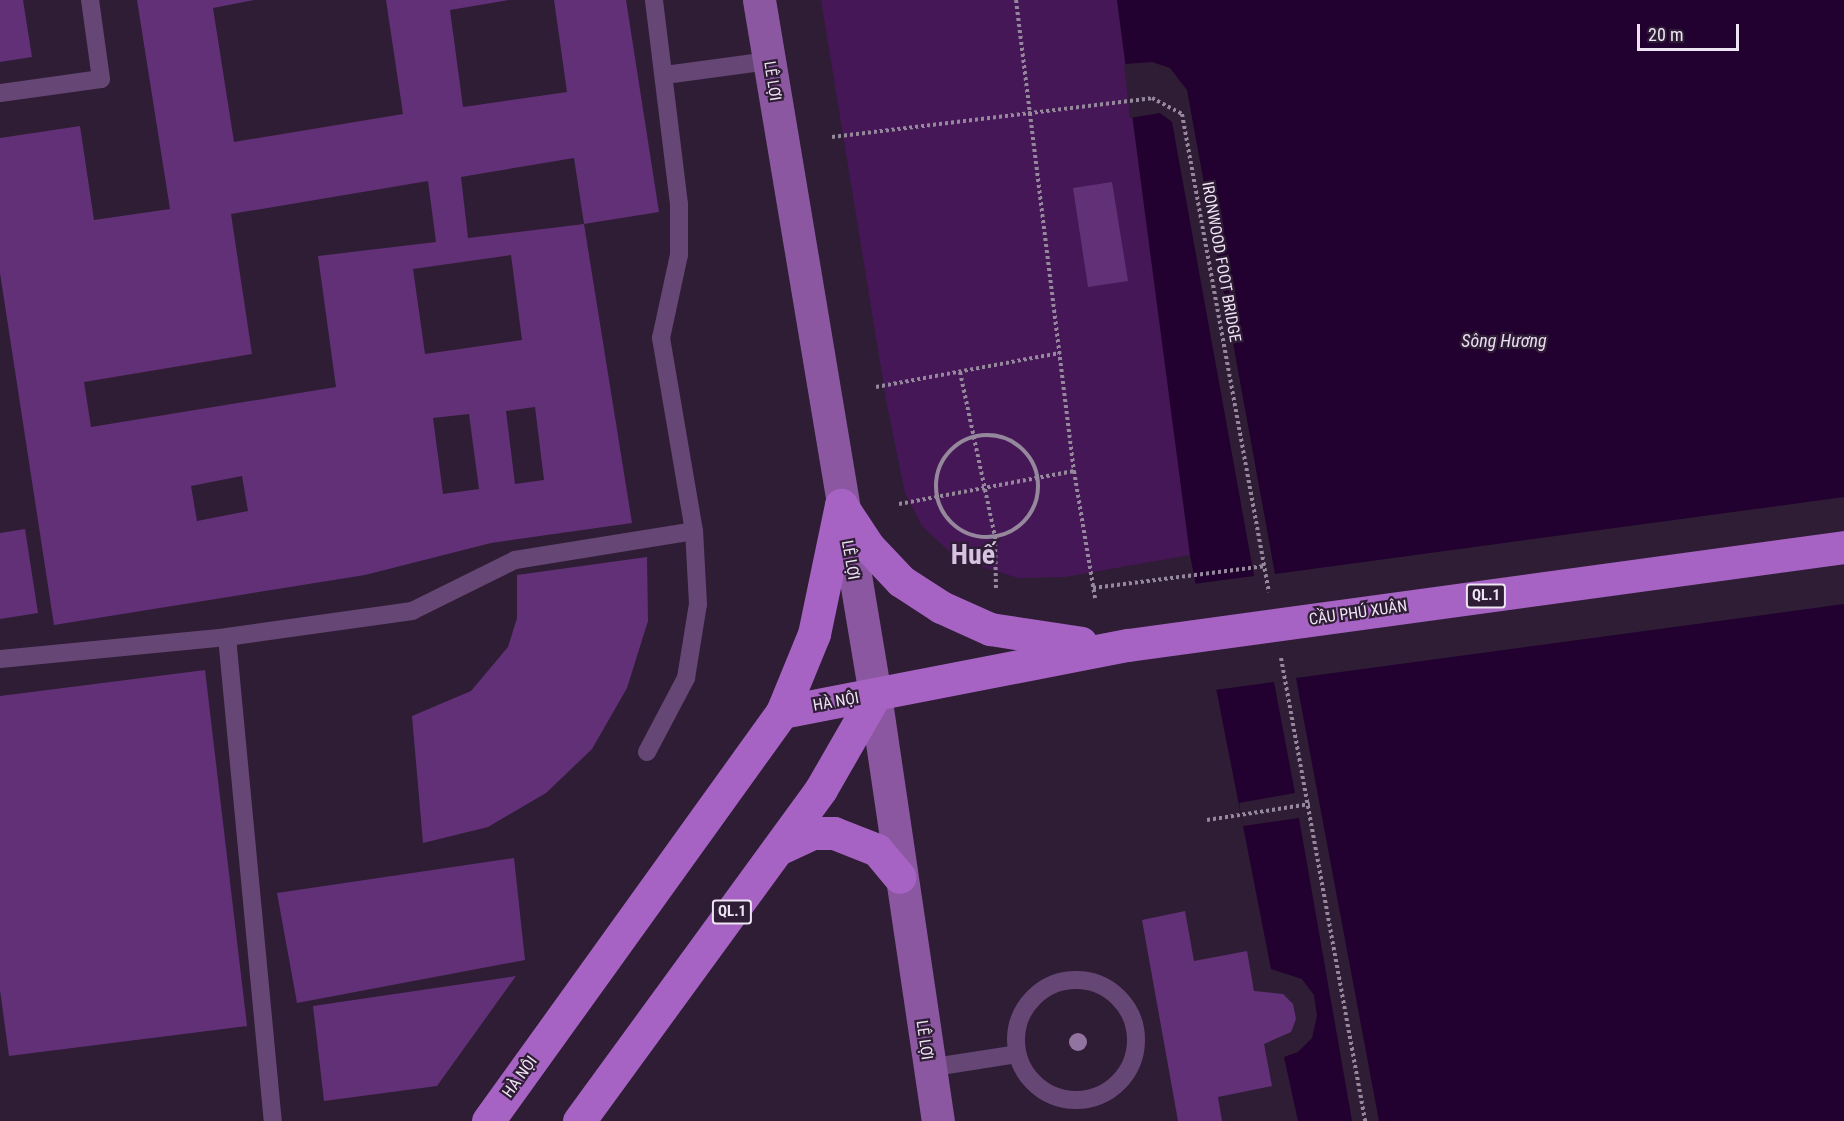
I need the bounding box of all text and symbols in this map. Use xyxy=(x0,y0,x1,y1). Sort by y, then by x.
scale bar xyxy=(1640,12,1742,50)
text: 20 m xyxy=(1648,24,1683,45)
street label: LÊ LỢI xyxy=(759,60,785,102)
street label: IRONWOOD FOOT BRIDGE xyxy=(1197,180,1245,344)
water label: Sông Hương xyxy=(1461,330,1547,352)
district label: Huế xyxy=(951,538,995,572)
street label: LÊ LỢI xyxy=(837,539,863,581)
road number: QL.1 xyxy=(1465,584,1507,608)
street label: CẦU PHÚ XUÂN xyxy=(1308,597,1408,629)
street label: HÀ NỘI xyxy=(811,689,861,715)
road number: QL.1 xyxy=(711,900,753,924)
street label: LÊ LỢI xyxy=(912,1019,936,1061)
street label: HÀ NỘI xyxy=(499,1053,541,1101)

